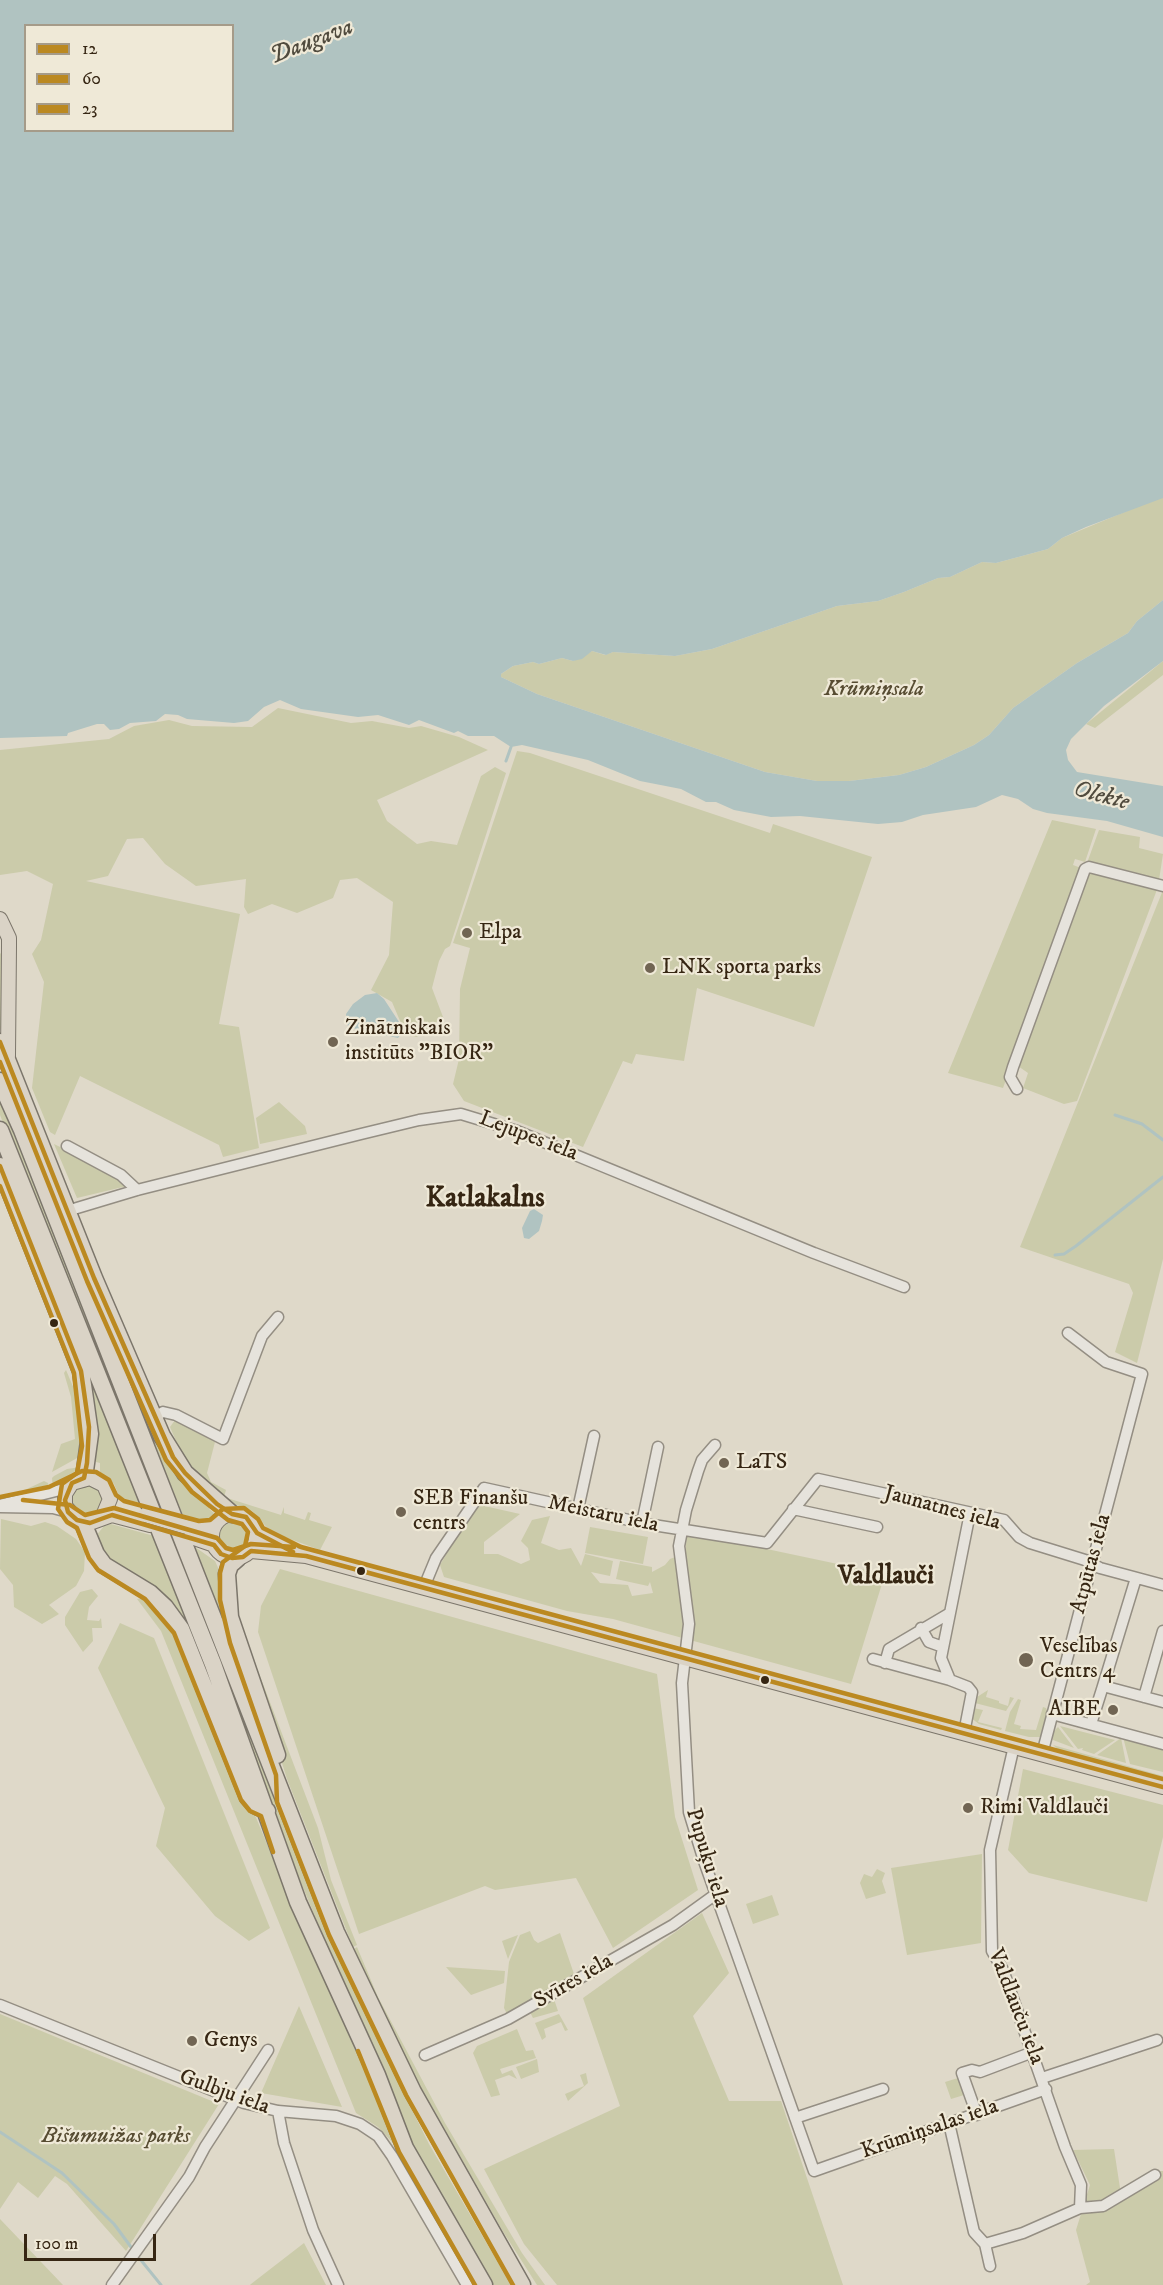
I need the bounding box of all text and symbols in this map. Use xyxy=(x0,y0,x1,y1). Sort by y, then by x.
water label: Daugava xyxy=(266,14,358,72)
legend xyxy=(24,24,234,132)
text: 12 xyxy=(82,38,97,60)
text: 60 xyxy=(82,68,101,90)
text: 23 xyxy=(82,98,98,120)
park label: Krūmiņsala xyxy=(824,677,924,703)
water label: Olekte xyxy=(1070,776,1132,818)
place label: Elpa xyxy=(479,920,522,946)
marker: Elpa xyxy=(460,926,474,940)
place label: LNK sporta parks xyxy=(662,955,821,981)
marker: LNK sporta parks xyxy=(643,961,657,975)
place label: Zinātniskais institūts "BIOR" xyxy=(345,1016,493,1068)
marker: Zinātniskais institūts "BIOR" xyxy=(326,1035,340,1049)
street label: Lejupes iela xyxy=(475,1106,581,1168)
district label: Katlakalns xyxy=(425,1183,544,1217)
unlabelled marker xyxy=(48,1317,60,1329)
place label: LaTS xyxy=(736,1450,787,1476)
marker: LaTS xyxy=(717,1456,731,1470)
street label: Jaunatnes iela xyxy=(881,1481,1003,1537)
place label: SEB Finanšu centrs xyxy=(413,1486,528,1538)
street label: Meistaru iela xyxy=(545,1490,661,1540)
marker: SEB Finanšu centrs xyxy=(394,1505,408,1519)
street label: Atpūtas iela xyxy=(1066,1511,1118,1617)
district label: Valdlauči xyxy=(838,1562,934,1594)
unlabelled marker xyxy=(355,1565,367,1577)
place label: Veselības Centrs 4 xyxy=(1040,1634,1118,1686)
marker: Veselības Centrs 4 xyxy=(1017,1651,1035,1669)
unlabelled marker xyxy=(759,1674,771,1686)
place label: AIBE xyxy=(1048,1697,1101,1723)
marker: AIBE xyxy=(1106,1703,1120,1717)
place label: Rimi Valdlauči xyxy=(980,1795,1108,1821)
marker: Rimi Valdlauči xyxy=(961,1801,975,1815)
street label: Pupuķu iela xyxy=(678,1805,734,1911)
street label: Valdlauču iela xyxy=(981,1946,1049,2068)
street label: Svīres iela xyxy=(530,1949,618,2015)
place label: Genys xyxy=(204,2028,258,2054)
marker: Genys xyxy=(185,2034,199,2048)
street label: Gulbju iela xyxy=(175,2064,273,2122)
street label: Krūmiņsalas iela xyxy=(858,2094,1002,2166)
park label: Bišumuižas parks xyxy=(42,2124,190,2150)
scale bar xyxy=(27,2222,159,2260)
text: 100 m xyxy=(35,2233,78,2255)

